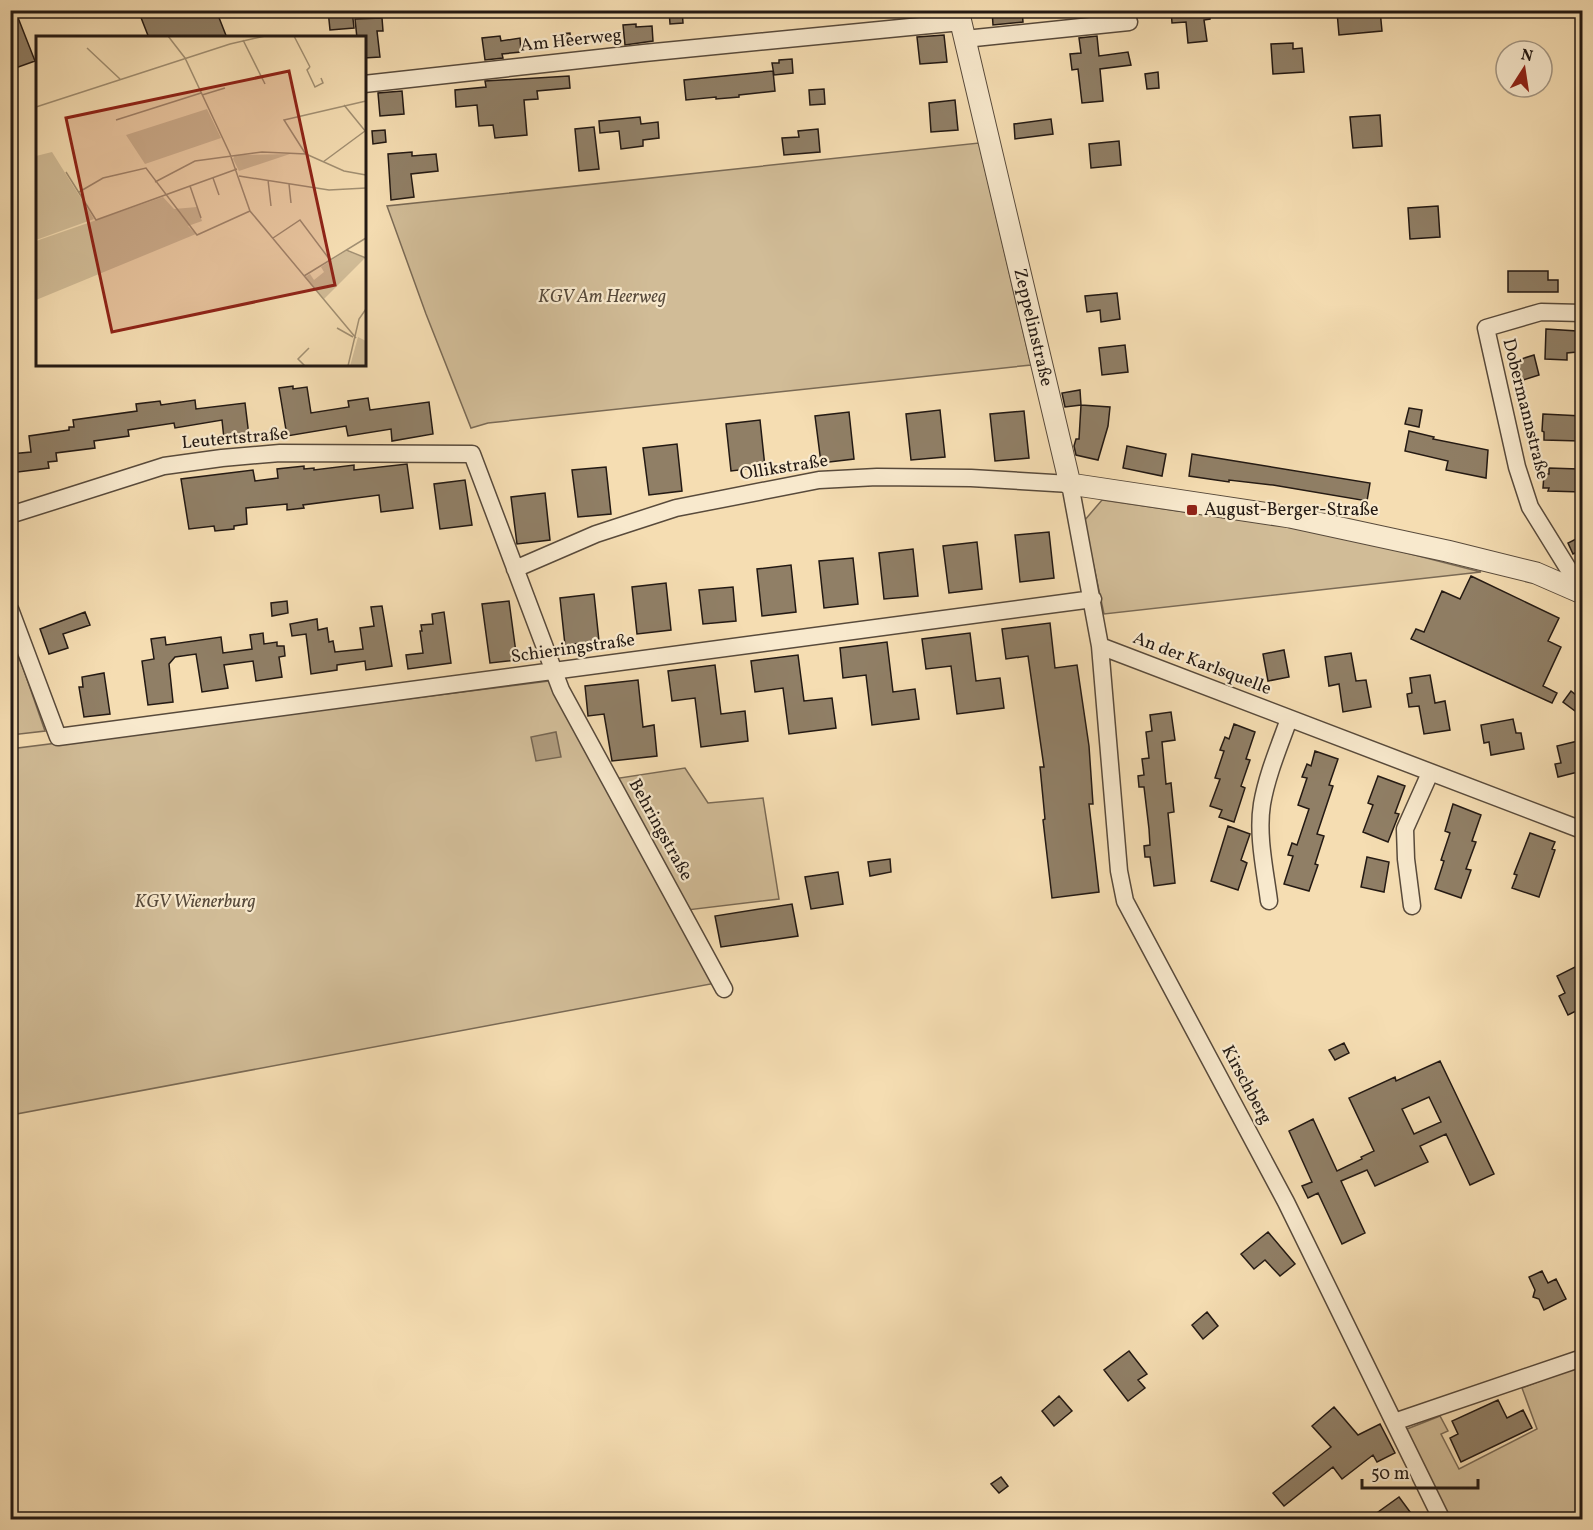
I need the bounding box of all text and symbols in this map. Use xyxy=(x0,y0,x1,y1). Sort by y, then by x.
street label: Am Heerweg xyxy=(519,23,623,59)
inset map xyxy=(36,36,366,366)
north arrow xyxy=(1494,39,1554,99)
text: N xyxy=(1519,44,1535,68)
street label: Zeppelinstraße xyxy=(1007,266,1059,389)
park label: KGV Am Heerweg xyxy=(538,285,666,310)
street label: Dobermannstraße xyxy=(1495,336,1555,482)
street label: Leutertstraße xyxy=(181,422,289,456)
street label: Ollikstraße xyxy=(738,449,830,487)
place label: August-Berger-Straße xyxy=(1204,498,1379,523)
marker: August-Berger-Straße xyxy=(1185,503,1199,517)
street label: An der Karlsquelle xyxy=(1129,626,1275,702)
street label: Schieringstraße xyxy=(509,628,637,670)
street label: Behringstraße xyxy=(622,774,698,886)
park label: KGV Wienerburg xyxy=(135,890,255,915)
street label: Kirschberg xyxy=(1215,1041,1277,1129)
scale bar xyxy=(1362,1452,1478,1490)
text: 50 m xyxy=(1371,1462,1410,1487)

